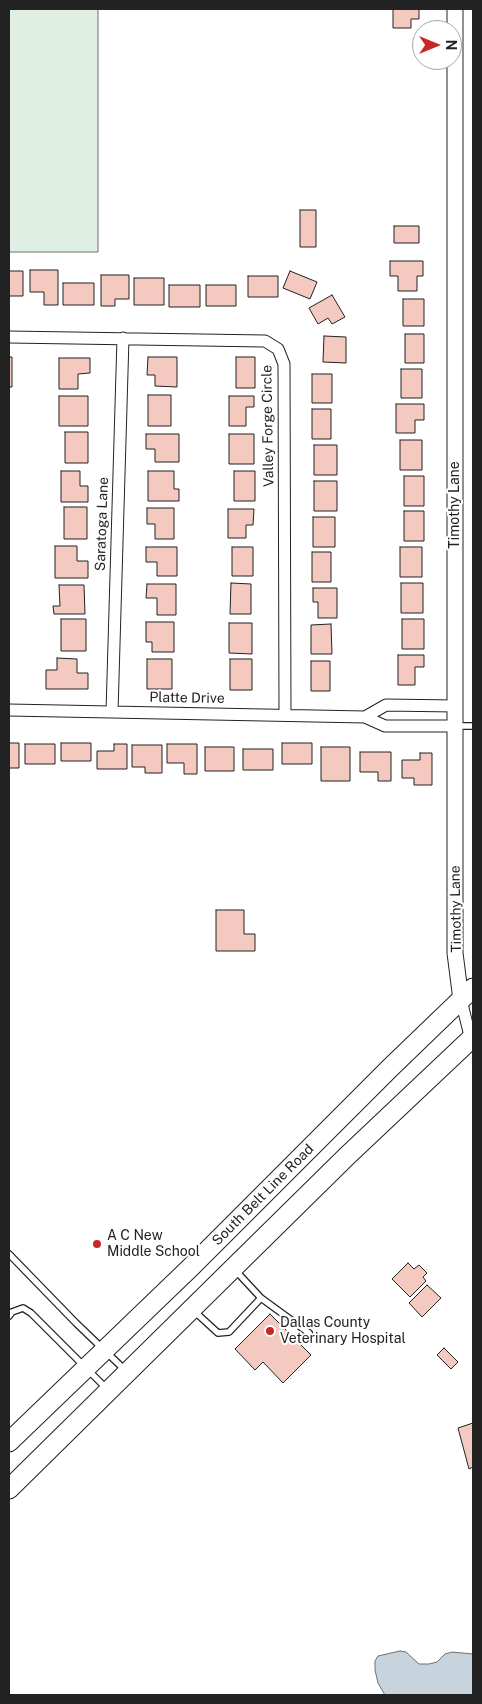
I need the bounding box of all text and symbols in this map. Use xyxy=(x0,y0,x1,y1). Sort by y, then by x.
north arrow xyxy=(412,20,462,70)
text: N xyxy=(443,40,459,50)
street label: Valley Forge Circle xyxy=(259,365,277,487)
street label: Timothy Lane xyxy=(447,461,463,549)
street label: Saratoga Lane xyxy=(92,477,112,571)
street label: Platte Drive xyxy=(149,689,225,707)
street label: Timothy Lane xyxy=(447,865,465,953)
street label: South Belt Line Road xyxy=(209,1141,317,1249)
place label: A C New Middle School xyxy=(107,1228,200,1260)
marker: A C New Middle School xyxy=(91,1238,103,1250)
place label: Dallas County Veterinary Hospital xyxy=(280,1315,406,1348)
marker: Dallas County Veterinary Hospital xyxy=(264,1325,276,1337)

